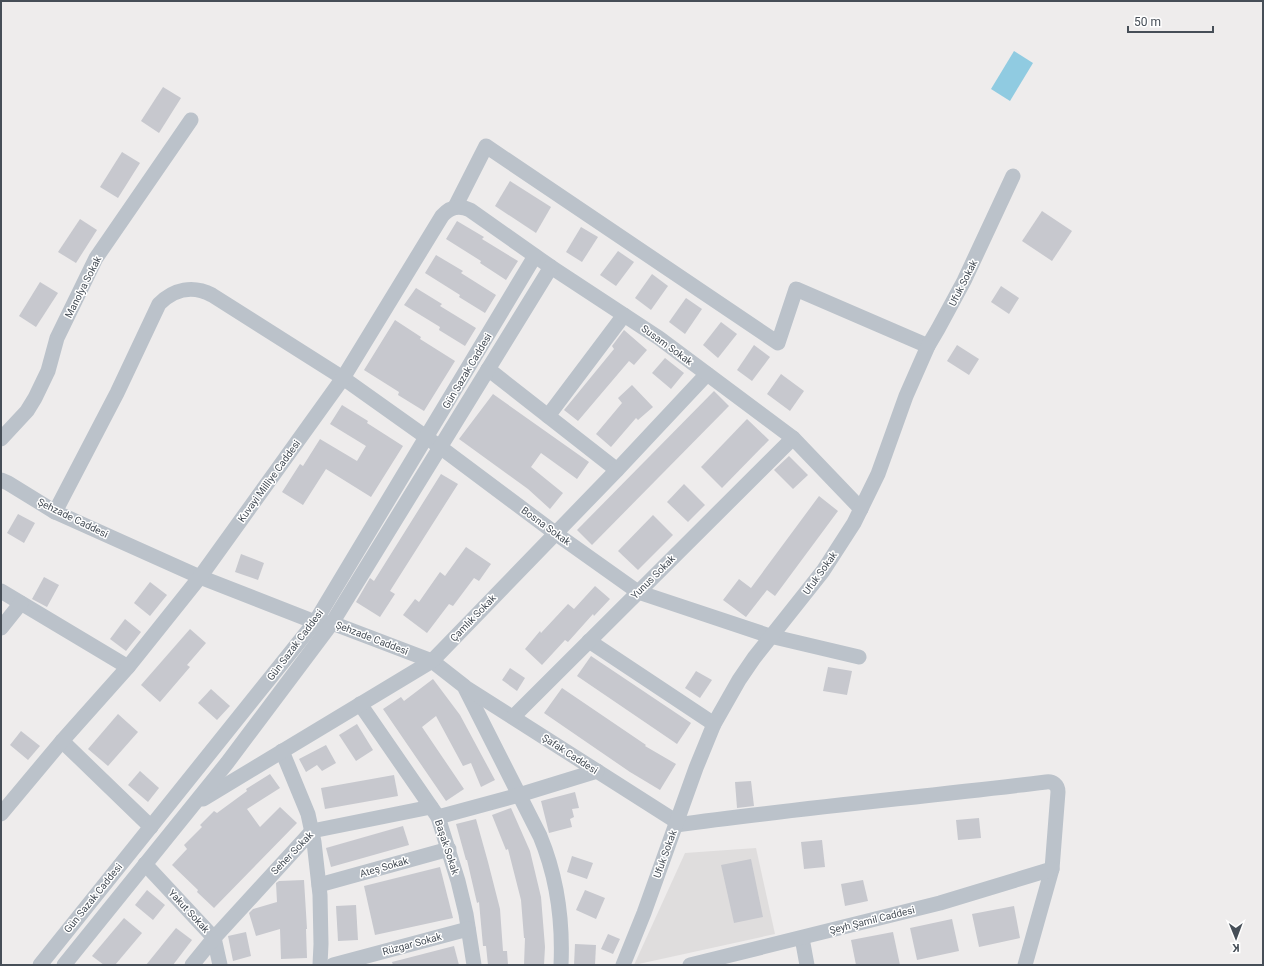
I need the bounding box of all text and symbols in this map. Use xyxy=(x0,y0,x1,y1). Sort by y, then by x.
scale bar xyxy=(1128,8,1213,34)
text: 50 m xyxy=(1134,15,1161,29)
street label: Manolya Sokak xyxy=(63,254,104,320)
street label: Ufuk Sokak xyxy=(947,257,980,308)
street label: Susam Sokak xyxy=(639,323,695,368)
street label: Gün Sazak Caddesi xyxy=(440,331,494,411)
street label: Kuvayi Milliye Caddesi xyxy=(236,438,302,524)
street label: Şehzade Caddesi xyxy=(36,496,110,540)
street label: Bosna Sokak xyxy=(519,505,573,548)
street label: Ufuk Sokak xyxy=(801,549,840,597)
street label: Yunus Sokak xyxy=(629,552,678,601)
street label: Çamlık Sokak xyxy=(448,592,499,644)
street label: Gün Sazak Caddesi xyxy=(265,607,325,683)
street label: Şehzade Caddesi xyxy=(334,619,410,657)
street label: Şafak Caddesi xyxy=(540,732,600,776)
street label: Başak Sokak xyxy=(433,818,461,877)
street label: Ufuk Sokak xyxy=(651,828,679,879)
street label: Seher Sokak xyxy=(269,829,316,877)
street label: Ateş Sokak xyxy=(359,855,410,879)
street label: Gün Sazak Caddesi xyxy=(62,861,124,935)
street label: Yakut Sokak xyxy=(166,887,212,935)
street label: Şeyh Şamil Caddesi xyxy=(828,904,916,936)
north arrow xyxy=(1216,918,1256,958)
street label: Rüzgar Sokak xyxy=(381,931,444,957)
text: K xyxy=(1232,941,1240,954)

